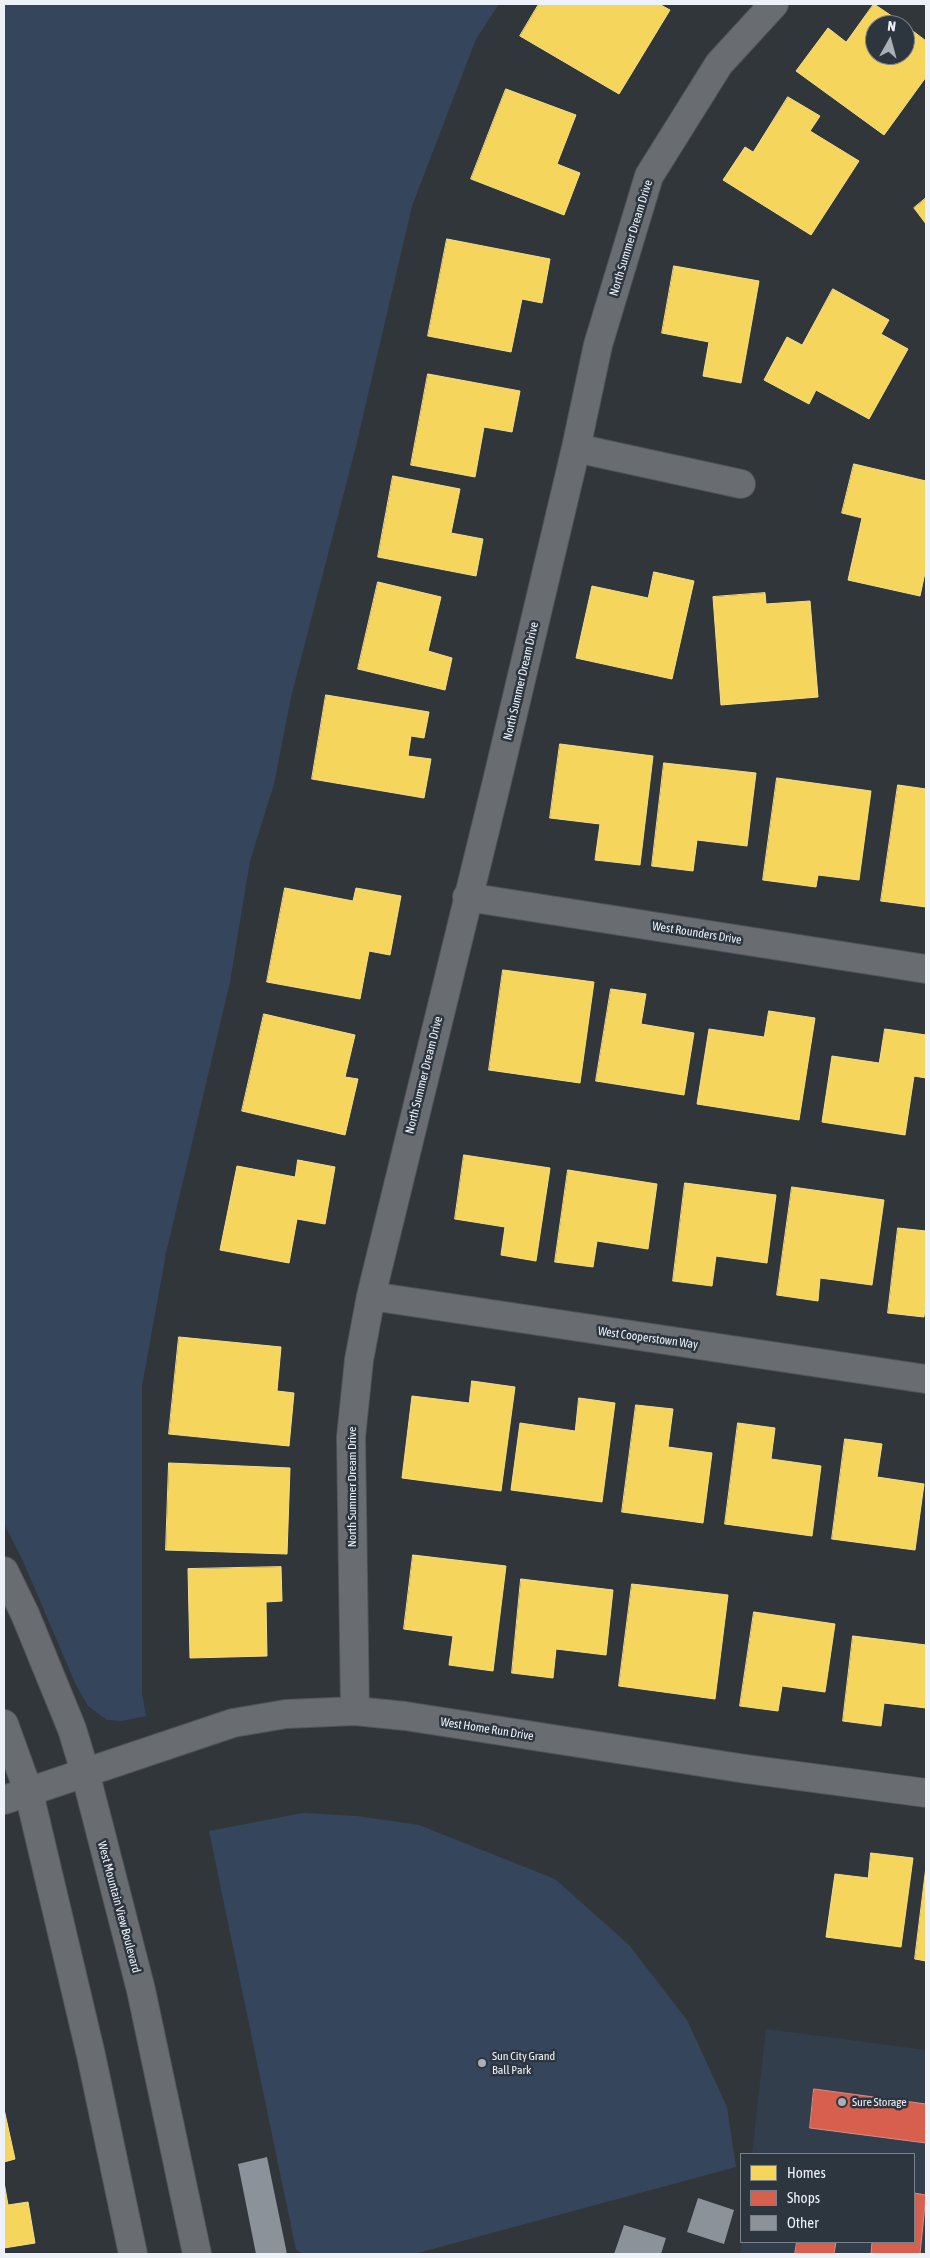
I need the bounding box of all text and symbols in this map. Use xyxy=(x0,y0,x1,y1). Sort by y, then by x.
north arrow xyxy=(865,15,915,65)
text: N xyxy=(887,18,897,35)
street label: North Summer Dream Drive xyxy=(606,178,656,298)
street label: North Summer Dream Drive xyxy=(500,621,542,741)
street label: West Rounders Drive xyxy=(651,919,743,947)
street label: North Summer Dream Drive xyxy=(402,1015,446,1135)
street label: West Cooperstown Way xyxy=(597,1324,699,1352)
street label: North Summer Dream Drive xyxy=(345,1427,359,1547)
street label: West Home Run Drive xyxy=(439,1715,535,1743)
street label: West Mountain View Boulevard xyxy=(94,1840,144,1974)
place label: Sun City Grand Ball Park xyxy=(492,2049,555,2077)
marker: Sun City Grand Ball Park xyxy=(476,2057,488,2069)
place label: Sure Storage xyxy=(852,2095,907,2109)
marker: Sure Storage xyxy=(836,2096,848,2108)
legend xyxy=(740,2153,915,2243)
text: Homes xyxy=(787,2164,826,2181)
text: Shops xyxy=(787,2189,820,2206)
text: Other xyxy=(787,2214,819,2231)

